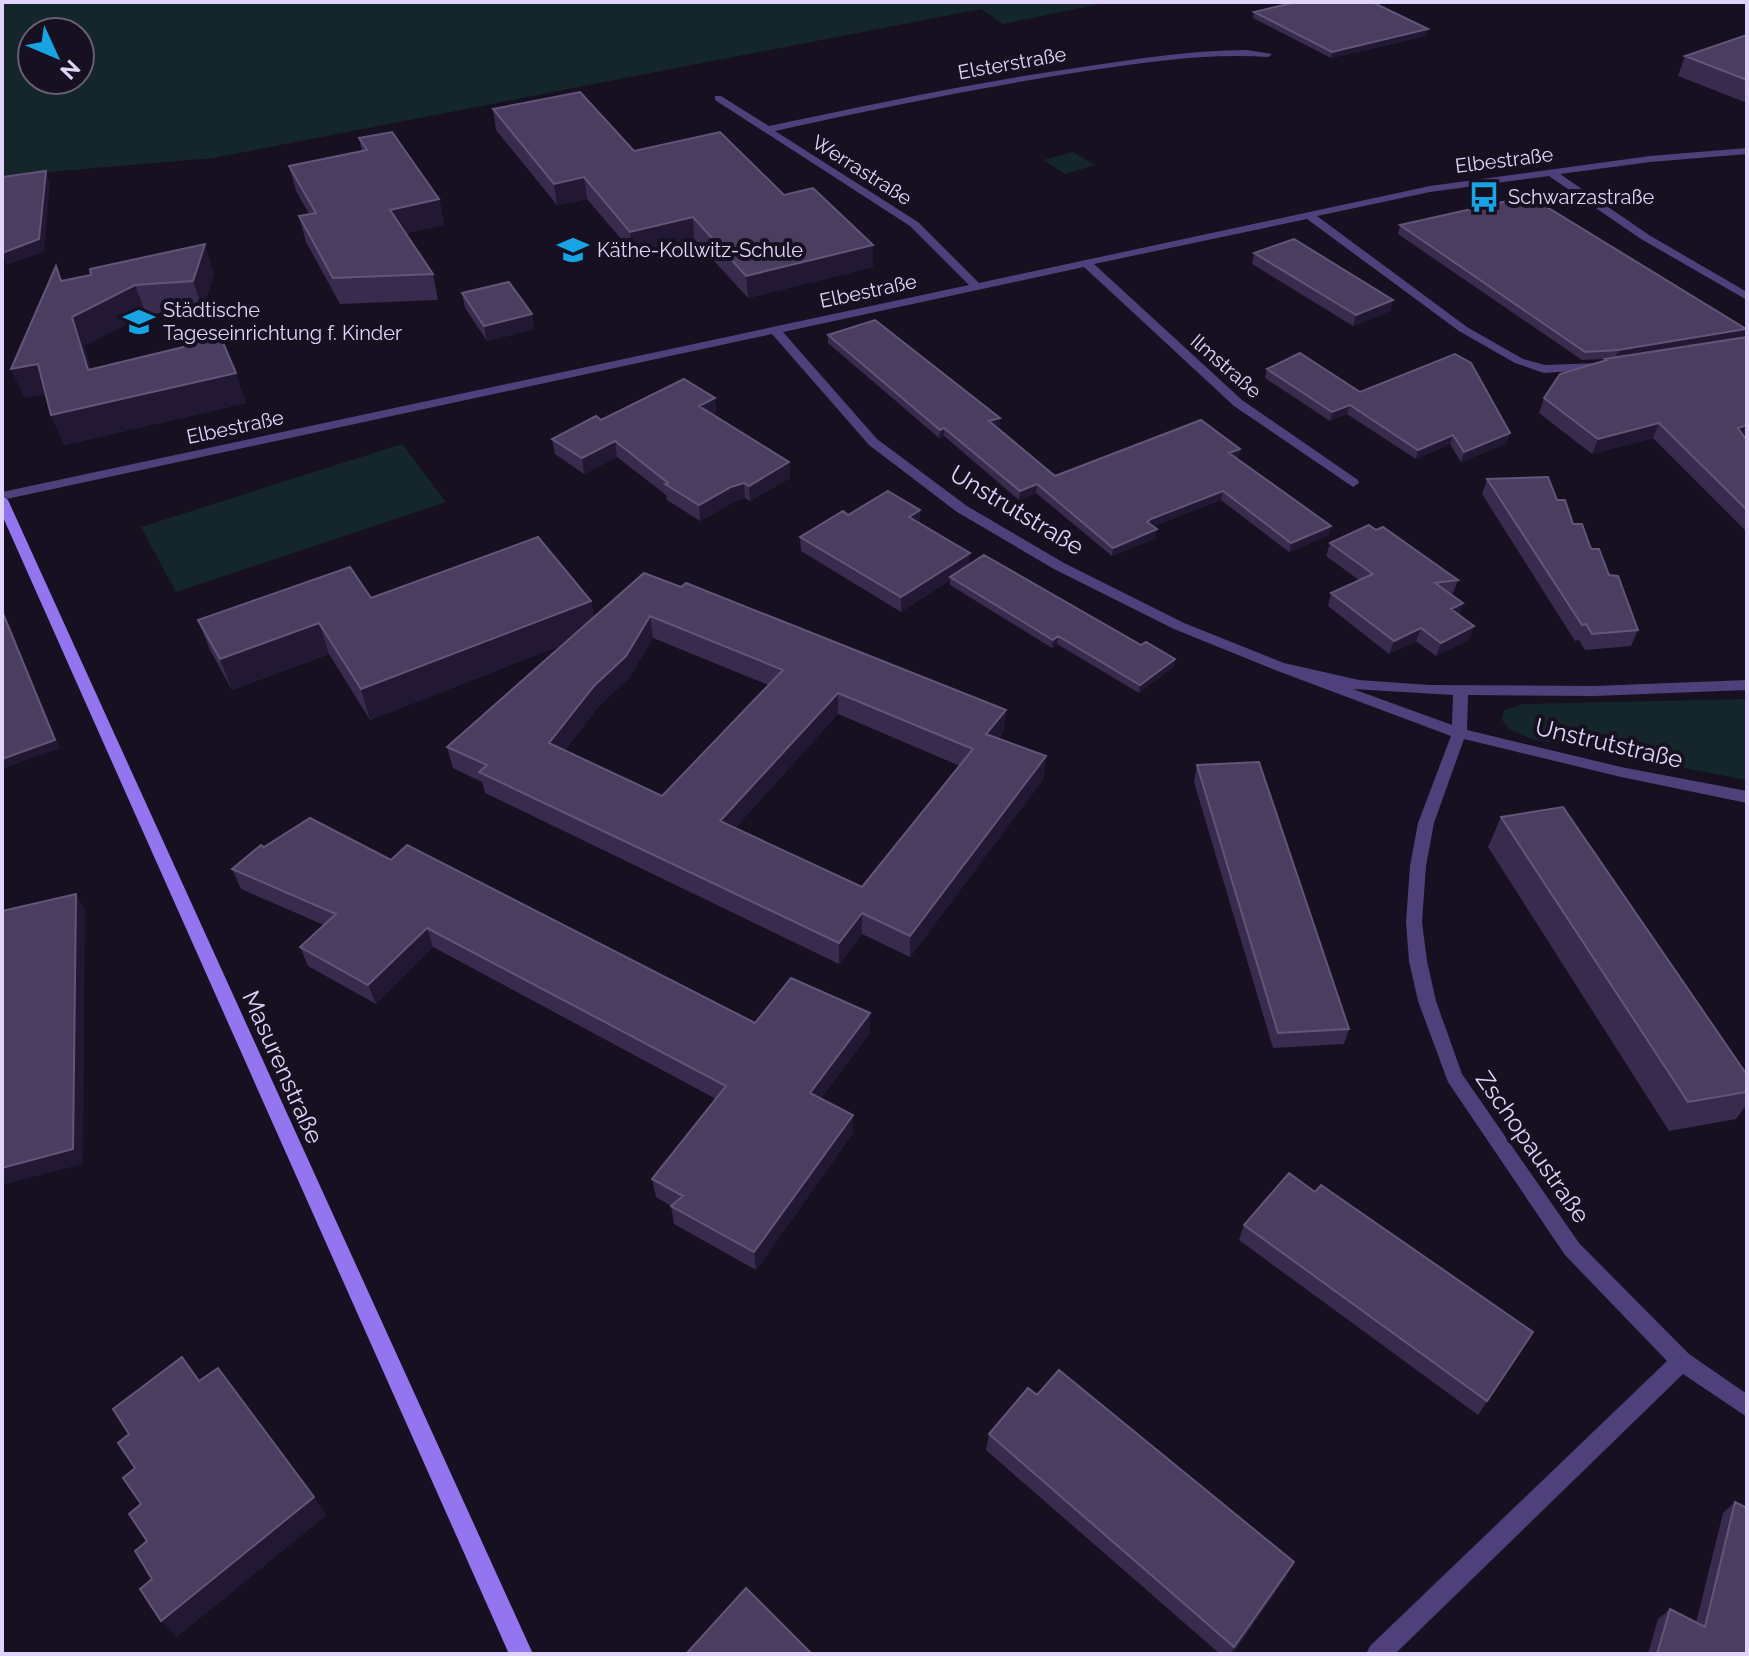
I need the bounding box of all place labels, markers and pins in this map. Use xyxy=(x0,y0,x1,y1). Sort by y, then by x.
bus stop icon: Schwarzastraße xyxy=(1467,180,1501,214)
place label: Schwarzastraße xyxy=(1508,185,1654,209)
school or university icon: Käthe-Kollwitz-Schule xyxy=(556,233,590,267)
place label: Käthe-Kollwitz-Schule xyxy=(597,238,803,262)
place label: Städtische Tageseinrichtung f. Kinder xyxy=(163,298,402,345)
school or university icon: Städtische Tageseinrichtung f. Kinder xyxy=(122,305,156,339)

